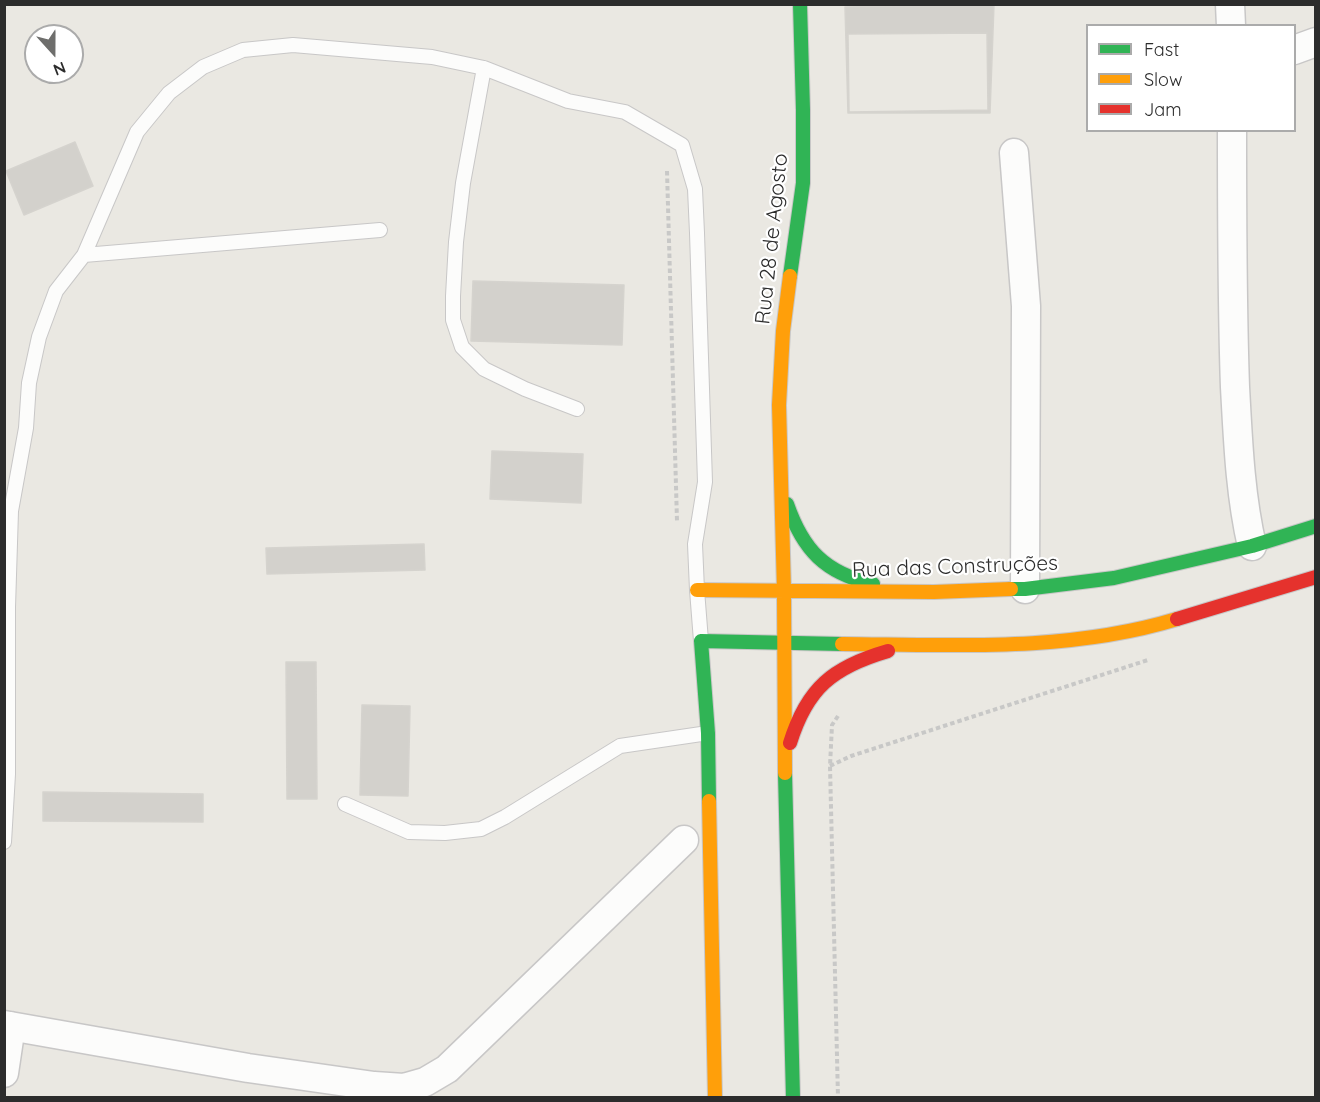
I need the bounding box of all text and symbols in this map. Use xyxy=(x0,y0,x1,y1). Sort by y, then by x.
north arrow xyxy=(24,24,84,84)
legend xyxy=(1086,24,1296,132)
text: Fast xyxy=(1144,38,1179,61)
text: N xyxy=(51,57,69,80)
text: Slow xyxy=(1144,68,1182,91)
text: Jam xyxy=(1144,98,1182,121)
street label: Rua 28 de Agosto xyxy=(750,152,794,326)
street label: Rua das Construções xyxy=(852,551,1058,583)

